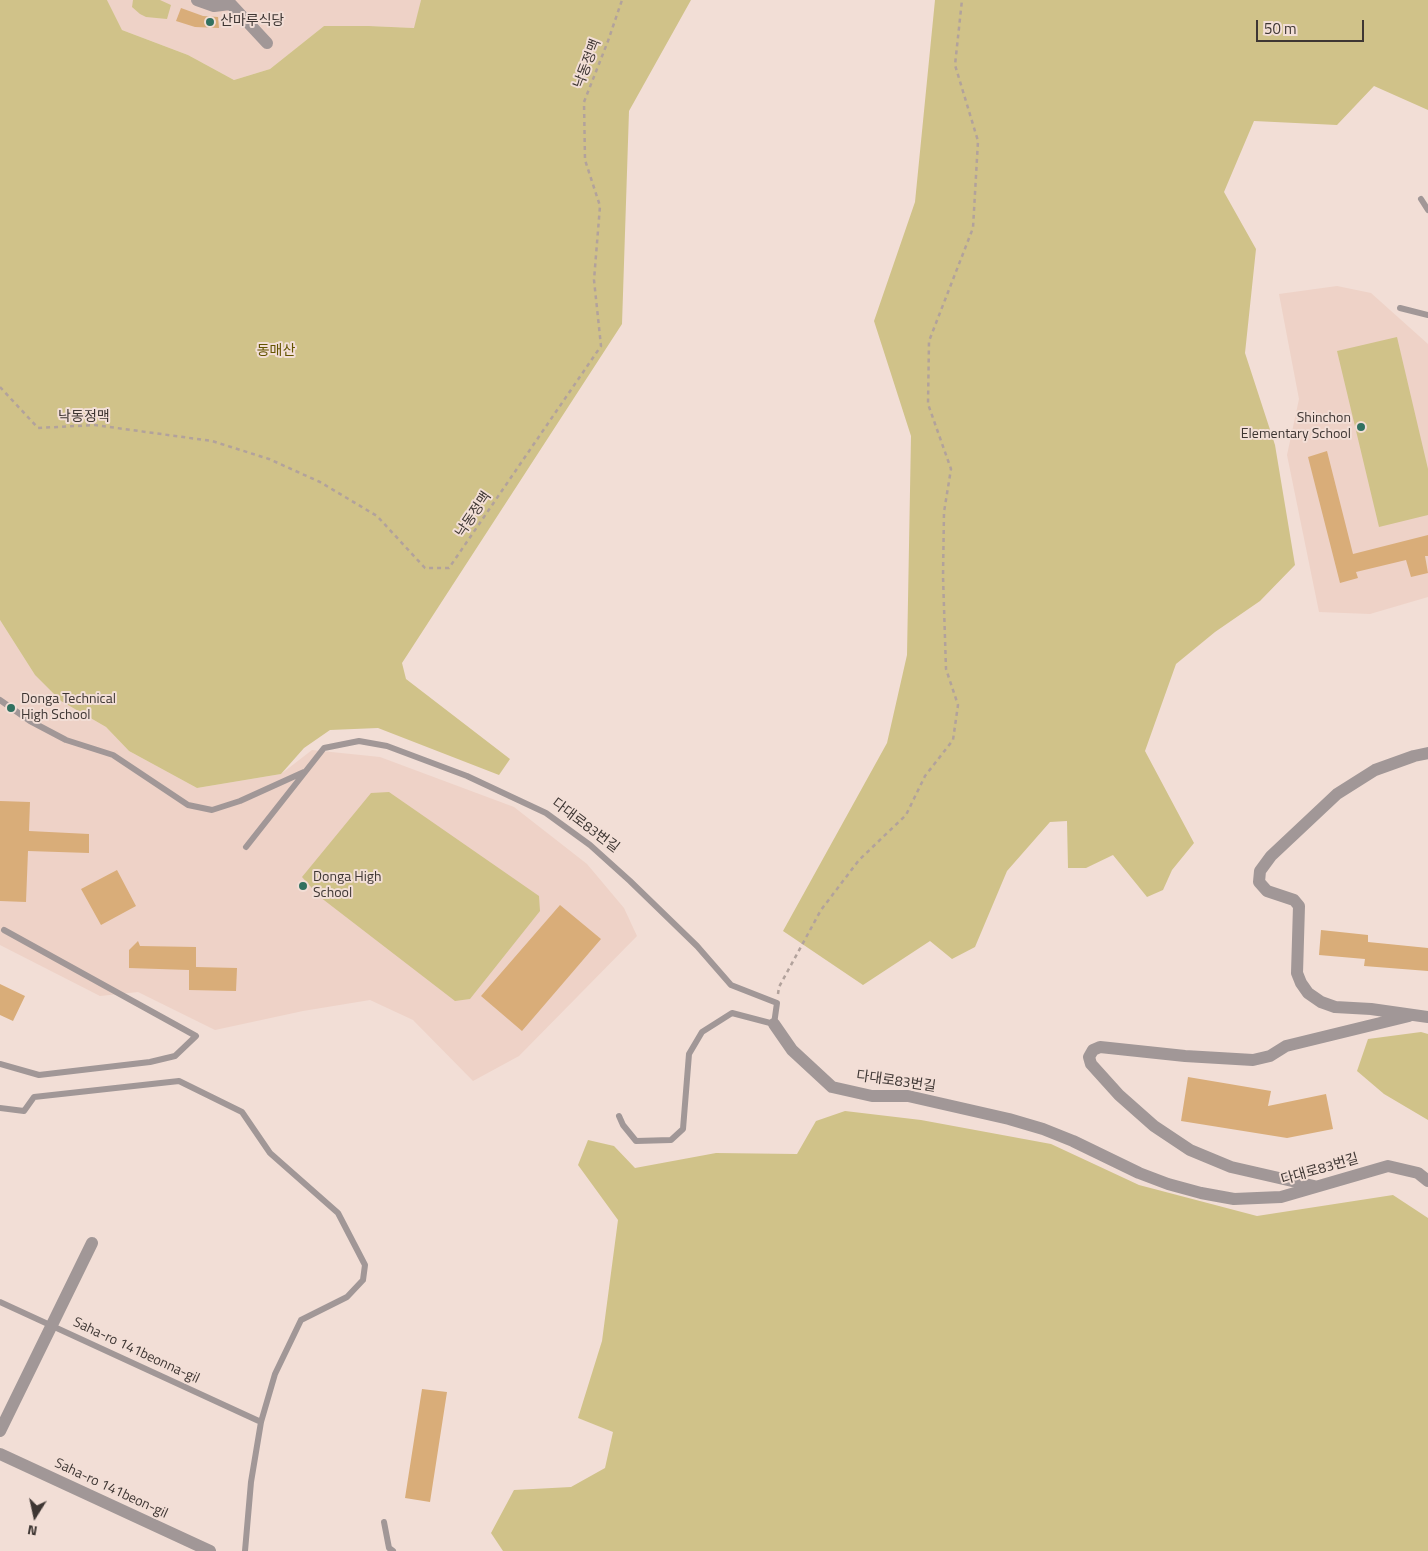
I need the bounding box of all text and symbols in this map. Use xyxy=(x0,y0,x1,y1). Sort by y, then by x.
scale bar xyxy=(1258,10,1366,42)
place label: 산마루식당 xyxy=(220,14,284,30)
marker: 산마루식당 xyxy=(204,16,216,28)
text: 50 m xyxy=(1264,17,1297,40)
street label: 낙동정맥 xyxy=(571,37,605,91)
park label: 동매산 xyxy=(257,344,295,360)
street label: 낙동정맥 xyxy=(58,410,110,426)
place label: Shinchon Elementary School xyxy=(1241,411,1351,444)
marker: Shinchon Elementary School xyxy=(1355,421,1367,433)
street label: 낙동정맥 xyxy=(453,489,495,541)
place label: Donga Technical High School xyxy=(21,692,116,724)
marker: Donga Technical High School xyxy=(5,702,17,714)
street label: 다대로83번길 xyxy=(548,795,622,857)
place label: Donga High School xyxy=(313,870,381,902)
marker: Donga High School xyxy=(297,880,309,892)
street label: 다대로83번길 xyxy=(855,1068,937,1096)
street label: 다대로83번길 xyxy=(1279,1151,1361,1189)
street label: Saha-ro 141beonna-gil xyxy=(70,1314,202,1388)
street label: Saha-ro 141beon-gil xyxy=(52,1455,170,1523)
north arrow xyxy=(10,1491,60,1541)
text: N xyxy=(26,1520,39,1542)

